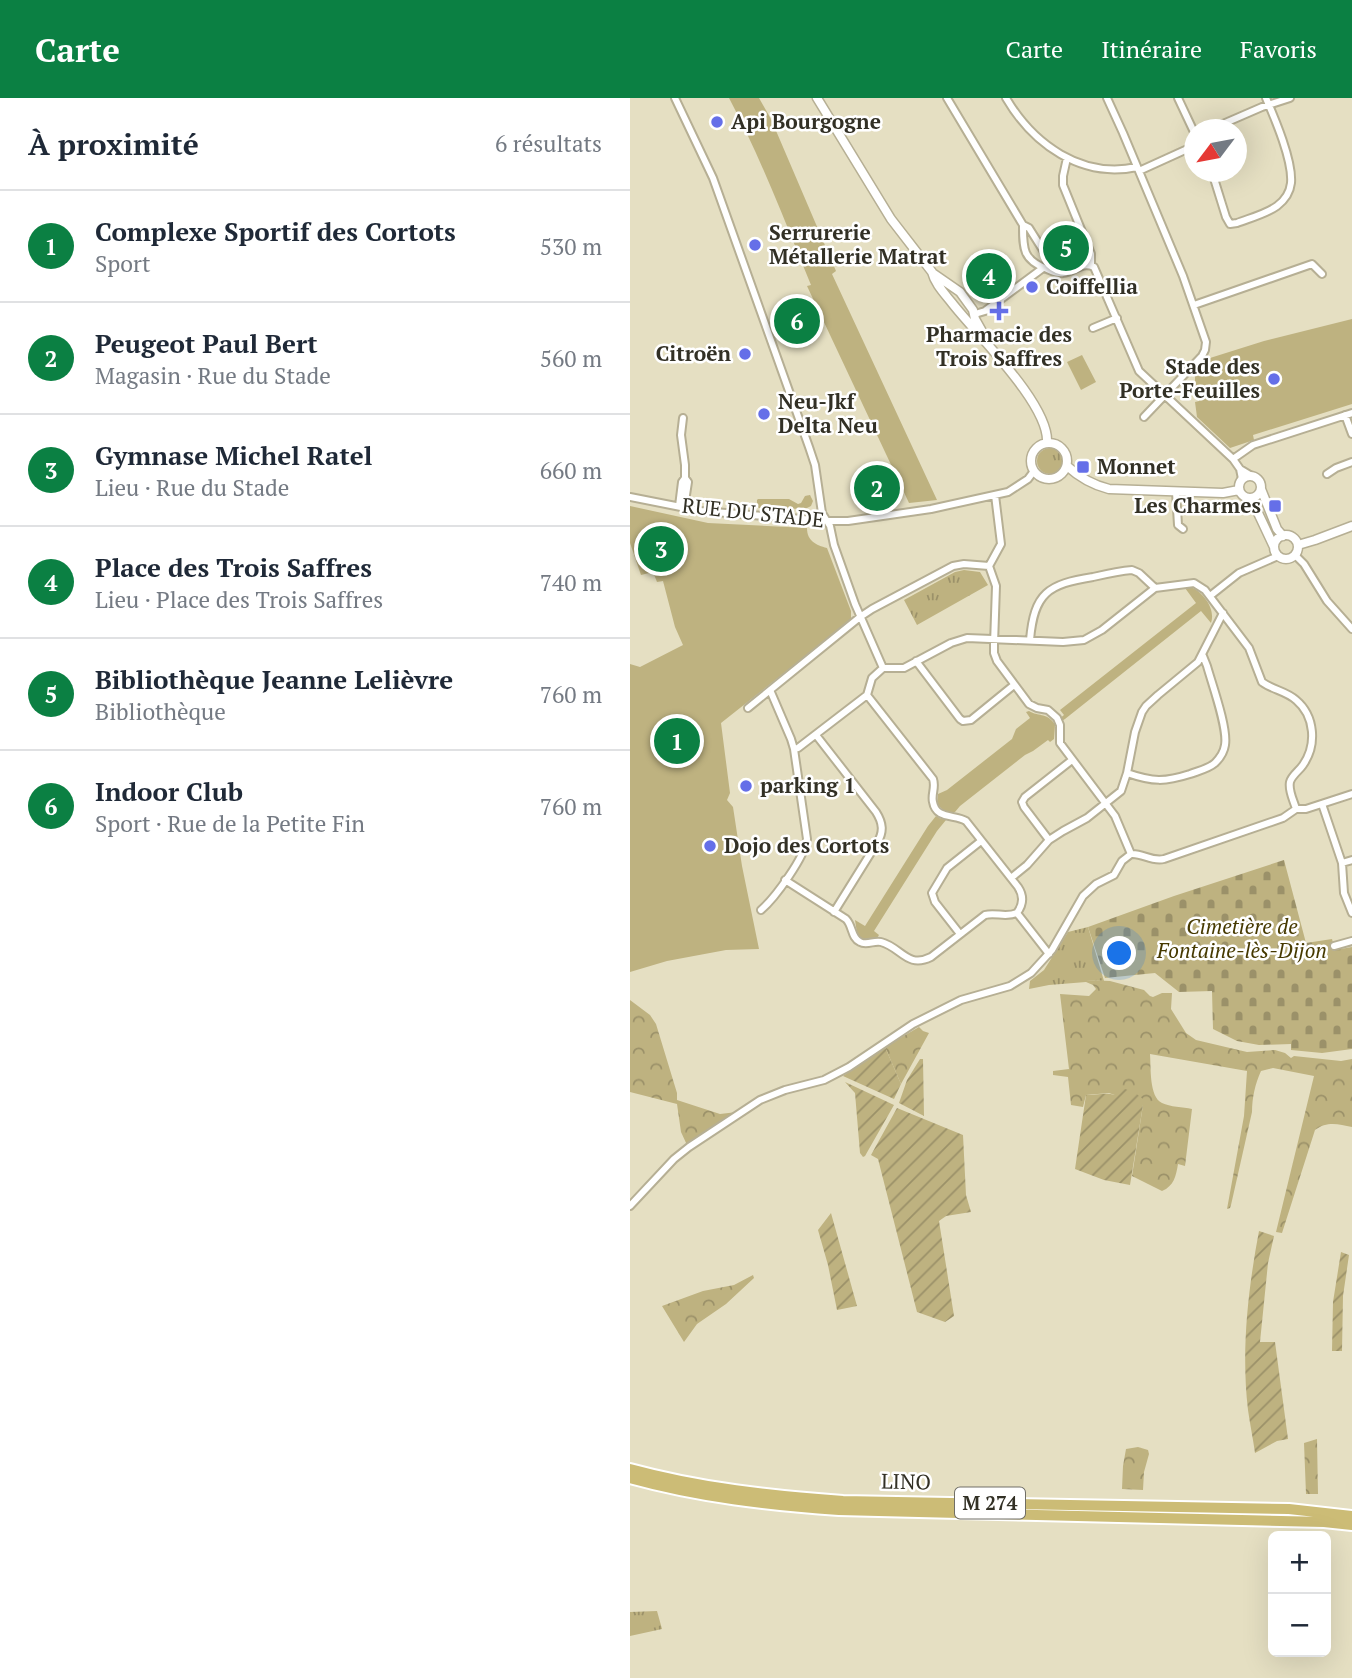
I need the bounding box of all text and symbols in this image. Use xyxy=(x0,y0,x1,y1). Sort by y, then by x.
text: Carte xyxy=(35,28,120,71)
text: Carte xyxy=(1005,33,1063,65)
text: Itinéraire xyxy=(1101,33,1202,65)
text: Favoris xyxy=(1240,33,1317,65)
place label: Api Bourgogne xyxy=(731,107,881,135)
marker: Api Bourgogne xyxy=(709,114,725,130)
north arrow xyxy=(1184,119,1247,182)
text: À proximité xyxy=(28,124,199,164)
text: 6 résultats xyxy=(495,128,602,159)
text: Complexe Sportif des Cortots xyxy=(95,214,456,248)
place label: Serrurerie Métallerie Matrat xyxy=(769,218,947,270)
pin: 5 xyxy=(1043,222,1089,274)
text: 1 xyxy=(45,231,58,262)
text: 530 m xyxy=(540,231,602,262)
marker: Serrurerie Métallerie Matrat xyxy=(747,237,763,253)
text: Sport xyxy=(95,248,150,279)
pin: 4 xyxy=(966,250,1012,302)
place label: Coiffellia xyxy=(1046,272,1138,300)
marker: Coiffellia xyxy=(1024,279,1040,295)
pin: 6 xyxy=(774,295,820,347)
marker: Pharmacie des Trois Saffres xyxy=(991,303,1007,319)
place label: Pharmacie des Trois Saffres xyxy=(926,320,1072,372)
text: Peugeot Paul Bert xyxy=(95,326,318,360)
place label: Citroën xyxy=(656,339,731,367)
text: 2 xyxy=(45,343,58,374)
text: 560 m xyxy=(540,343,602,374)
marker: Citroën xyxy=(737,346,753,362)
place label: Stade des Porte-Feuilles xyxy=(1119,352,1260,404)
text: Magasin · Rue du Stade xyxy=(95,360,331,391)
marker: Stade des Porte-Feuilles xyxy=(1266,371,1282,387)
place label: Neu-Jkf Delta Neu xyxy=(778,387,878,439)
marker: Neu-Jkf Delta Neu xyxy=(756,406,772,422)
text: Gymnase Michel Ratel xyxy=(95,438,372,472)
place label: Monnet xyxy=(1097,452,1176,480)
text: 3 xyxy=(45,455,58,486)
text: 660 m xyxy=(540,455,602,486)
marker: Monnet xyxy=(1075,459,1091,475)
pin: 2 xyxy=(854,462,900,514)
text: Lieu · Rue du Stade xyxy=(95,472,289,503)
street label: RUE DU STADE xyxy=(681,491,826,533)
place label: Les Charmes xyxy=(1134,491,1261,519)
marker: Les Charmes xyxy=(1267,498,1283,514)
pin: 3 xyxy=(638,523,684,575)
text: Place des Trois Saffres xyxy=(95,550,372,584)
text: 4 xyxy=(45,567,58,598)
text: 740 m xyxy=(540,567,602,598)
text: Lieu · Place des Trois Saffres xyxy=(95,584,383,615)
text: Bibliothèque Jeanne Lelièvre xyxy=(95,662,453,696)
text: 5 xyxy=(45,679,58,710)
text: 760 m xyxy=(540,679,602,710)
text: Bibliothèque xyxy=(95,696,226,727)
pin: 1 xyxy=(654,715,700,767)
place label: parking 1 xyxy=(760,771,856,799)
text: Indoor Club xyxy=(95,774,243,808)
marker: parking 1 xyxy=(738,778,754,794)
text: 6 xyxy=(45,791,58,822)
text: 760 m xyxy=(540,791,602,822)
text: Sport · Rue de la Petite Fin xyxy=(95,808,365,839)
place label: Dojo des Cortots xyxy=(724,831,889,859)
marker: Dojo des Cortots xyxy=(702,838,718,854)
park label: Cimetière de Fontaine-lès-Dijon xyxy=(1156,912,1327,964)
your location xyxy=(1102,936,1136,970)
street label: LINO xyxy=(881,1467,931,1495)
road number: M 274 xyxy=(955,1488,1025,1518)
map controls xyxy=(1268,1531,1331,1657)
button: + xyxy=(1268,1531,1331,1594)
button: − xyxy=(1268,1594,1331,1657)

